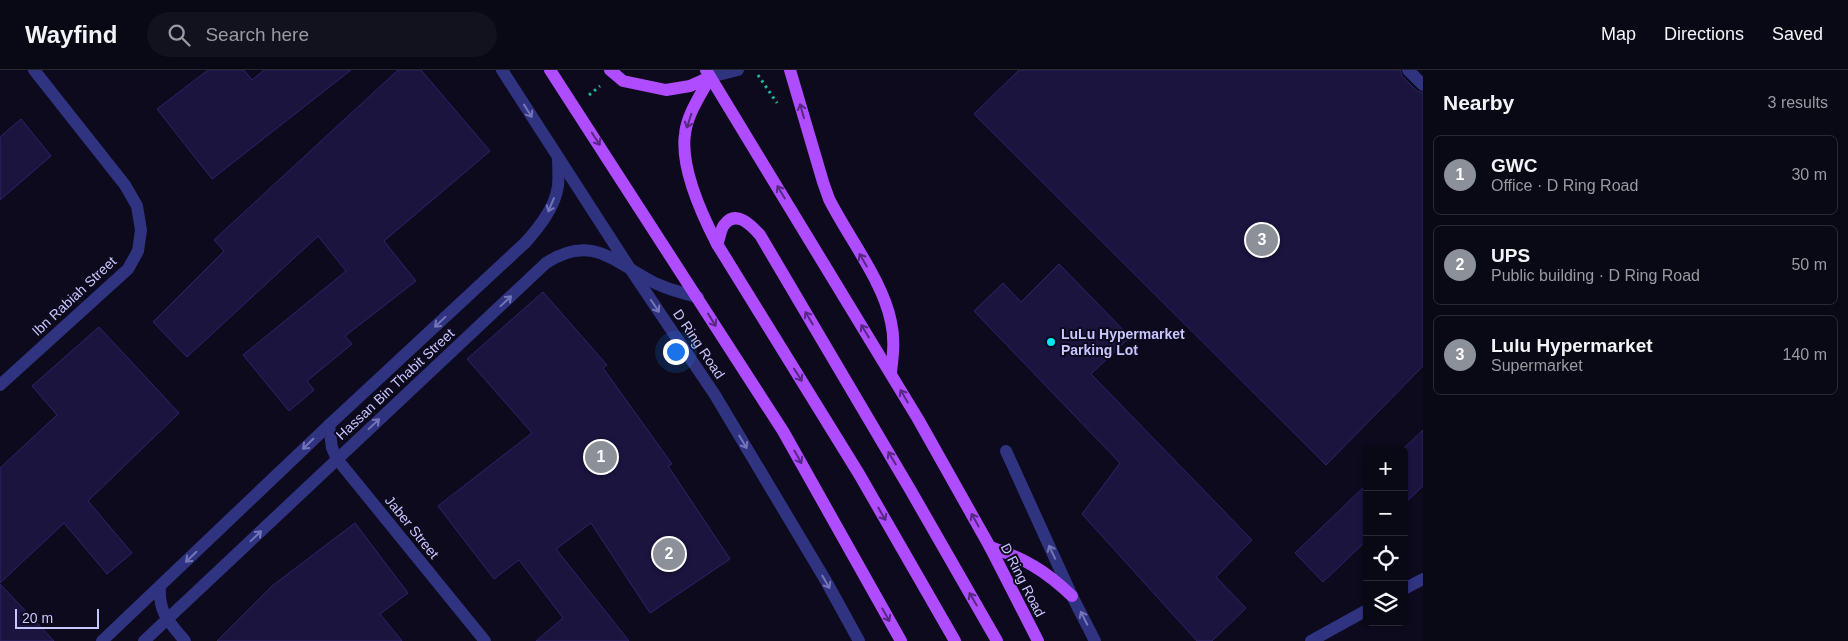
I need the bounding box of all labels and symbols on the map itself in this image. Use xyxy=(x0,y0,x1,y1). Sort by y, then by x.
one-way arrow xyxy=(796,103,806,119)
one-way arrow xyxy=(523,104,534,118)
one-way arrow xyxy=(683,113,693,129)
one-way arrow xyxy=(591,131,601,145)
one-way arrow xyxy=(775,185,785,199)
one-way arrow xyxy=(545,197,555,212)
pin: 3 xyxy=(1246,221,1278,259)
street label: Ibn Rabiah Street xyxy=(29,253,119,339)
one-way arrow xyxy=(858,254,868,268)
one-way arrow xyxy=(499,295,512,307)
one-way arrow xyxy=(650,299,660,313)
street label: D Ring Road xyxy=(670,306,728,382)
one-way arrow xyxy=(804,311,814,326)
one-way arrow xyxy=(707,312,717,326)
one-way arrow xyxy=(433,316,446,328)
one-way arrow xyxy=(860,324,870,338)
street label: Hassan Bin Thabit Street xyxy=(333,325,457,443)
place label: LuLu Hypermarket Parking Lot xyxy=(1061,326,1185,358)
marker: LuLu Hypermarket Parking Lot xyxy=(1045,336,1057,348)
your location xyxy=(663,339,689,365)
one-way arrow xyxy=(793,368,803,382)
one-way arrow xyxy=(899,389,909,403)
one-way arrow xyxy=(368,418,381,430)
one-way arrow xyxy=(739,435,749,449)
one-way arrow xyxy=(302,438,314,450)
pin: 1 xyxy=(585,438,617,476)
one-way arrow xyxy=(793,450,803,465)
one-way arrow xyxy=(886,451,896,465)
street label: Jaber Street xyxy=(382,492,442,562)
one-way arrow xyxy=(878,507,888,521)
one-way arrow xyxy=(969,514,979,528)
one-way arrow xyxy=(250,530,262,542)
pin: 2 xyxy=(653,535,685,573)
street label: D Ring Road xyxy=(998,541,1048,619)
one-way arrow xyxy=(1047,544,1057,559)
one-way arrow xyxy=(184,551,197,563)
one-way arrow xyxy=(821,575,831,590)
one-way arrow xyxy=(968,592,978,606)
scale bar xyxy=(15,606,99,629)
one-way arrow xyxy=(881,607,891,622)
one-way arrow xyxy=(1079,611,1089,626)

